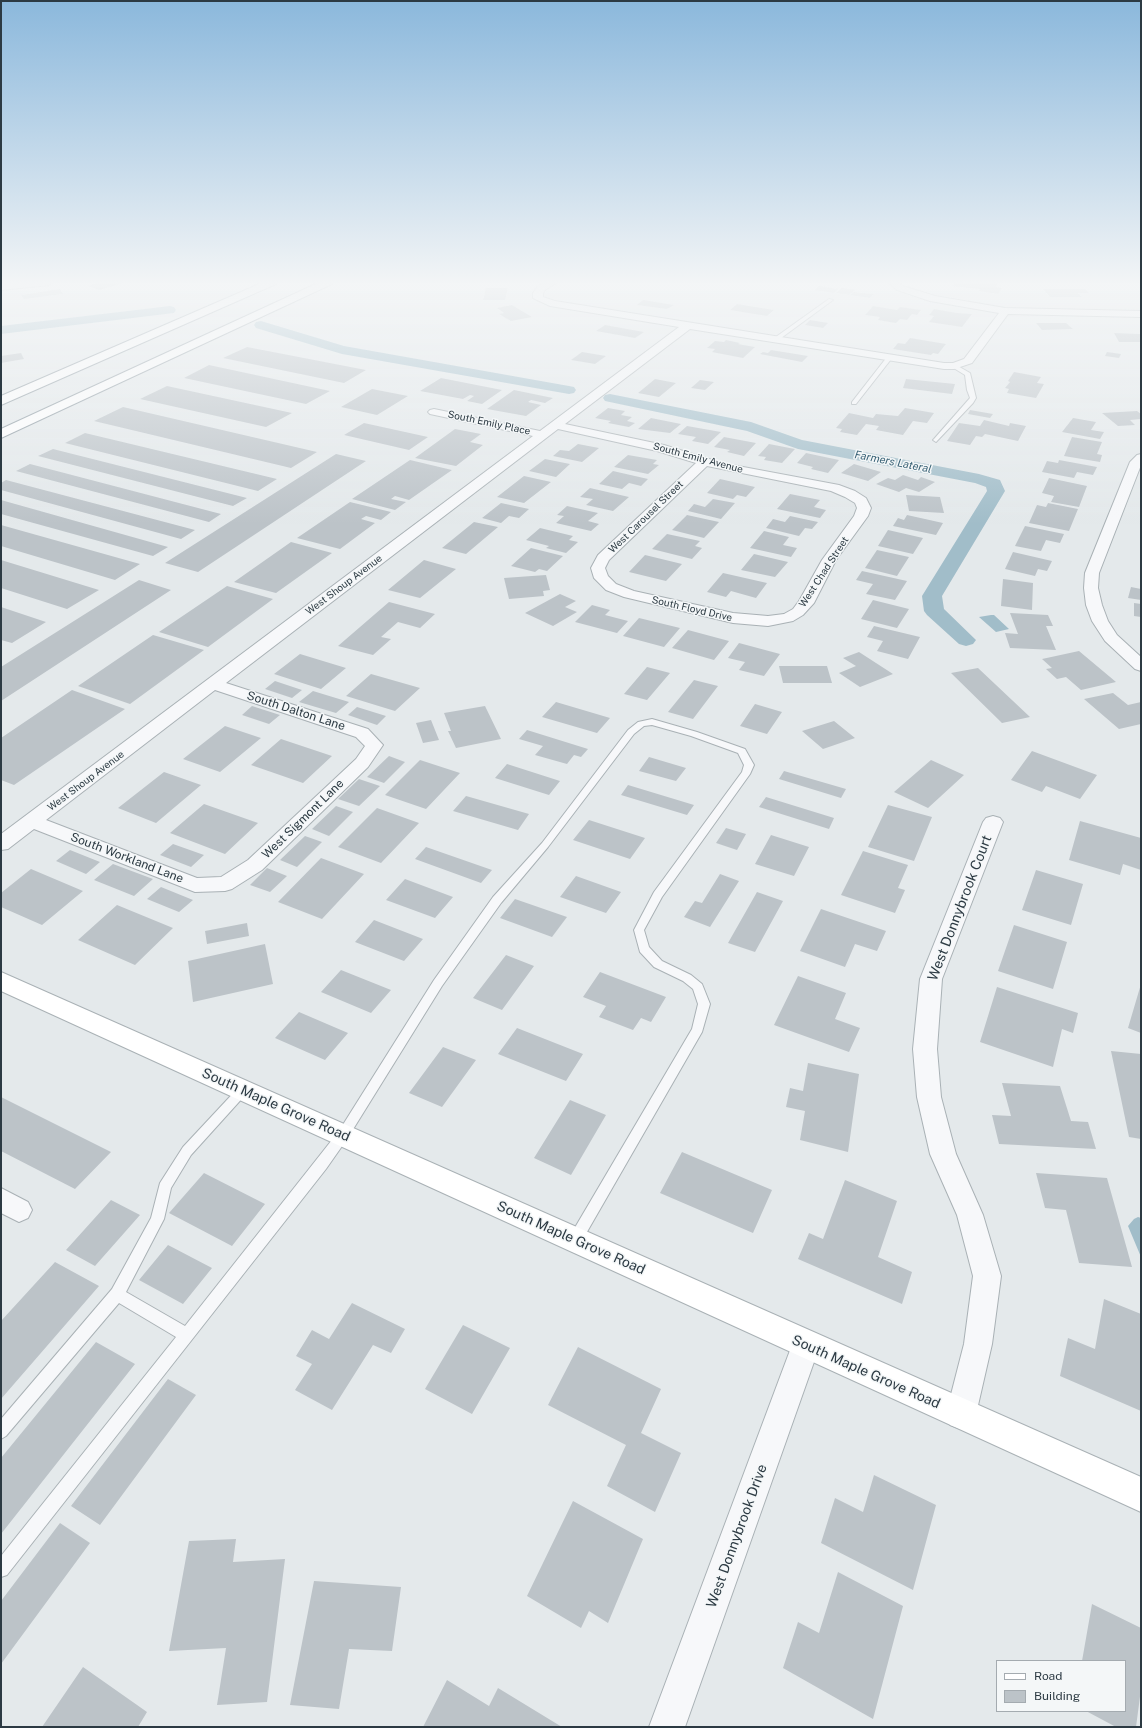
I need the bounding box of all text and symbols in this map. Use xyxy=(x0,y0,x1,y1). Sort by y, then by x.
street label: South Emily Place xyxy=(447,408,531,438)
street label: South Emily Avenue xyxy=(652,440,744,476)
water label: Farmers Lateral xyxy=(853,448,933,476)
street label: West Carousel Street xyxy=(606,478,686,556)
street label: West Chad Street xyxy=(797,534,851,610)
street label: West Shoup Avenue xyxy=(303,552,385,618)
street label: South Floyd Drive xyxy=(651,594,733,624)
street label: South Dalton Lane xyxy=(245,688,347,734)
street label: West Shoup Avenue xyxy=(45,748,127,814)
street label: West Sigmont Lane xyxy=(259,776,347,862)
street label: South Workland Lane xyxy=(69,830,185,886)
street label: West Donnybrook Court xyxy=(924,833,996,983)
street label: South Maple Grove Road xyxy=(199,1065,353,1145)
street label: South Maple Grove Road xyxy=(494,1198,648,1278)
street label: South Maple Grove Road xyxy=(789,1332,943,1412)
street label: West Donnybrook Drive xyxy=(703,1462,771,1610)
legend xyxy=(996,1660,1126,1712)
text: Road xyxy=(1034,1669,1062,1683)
text: Building xyxy=(1034,1689,1080,1703)

